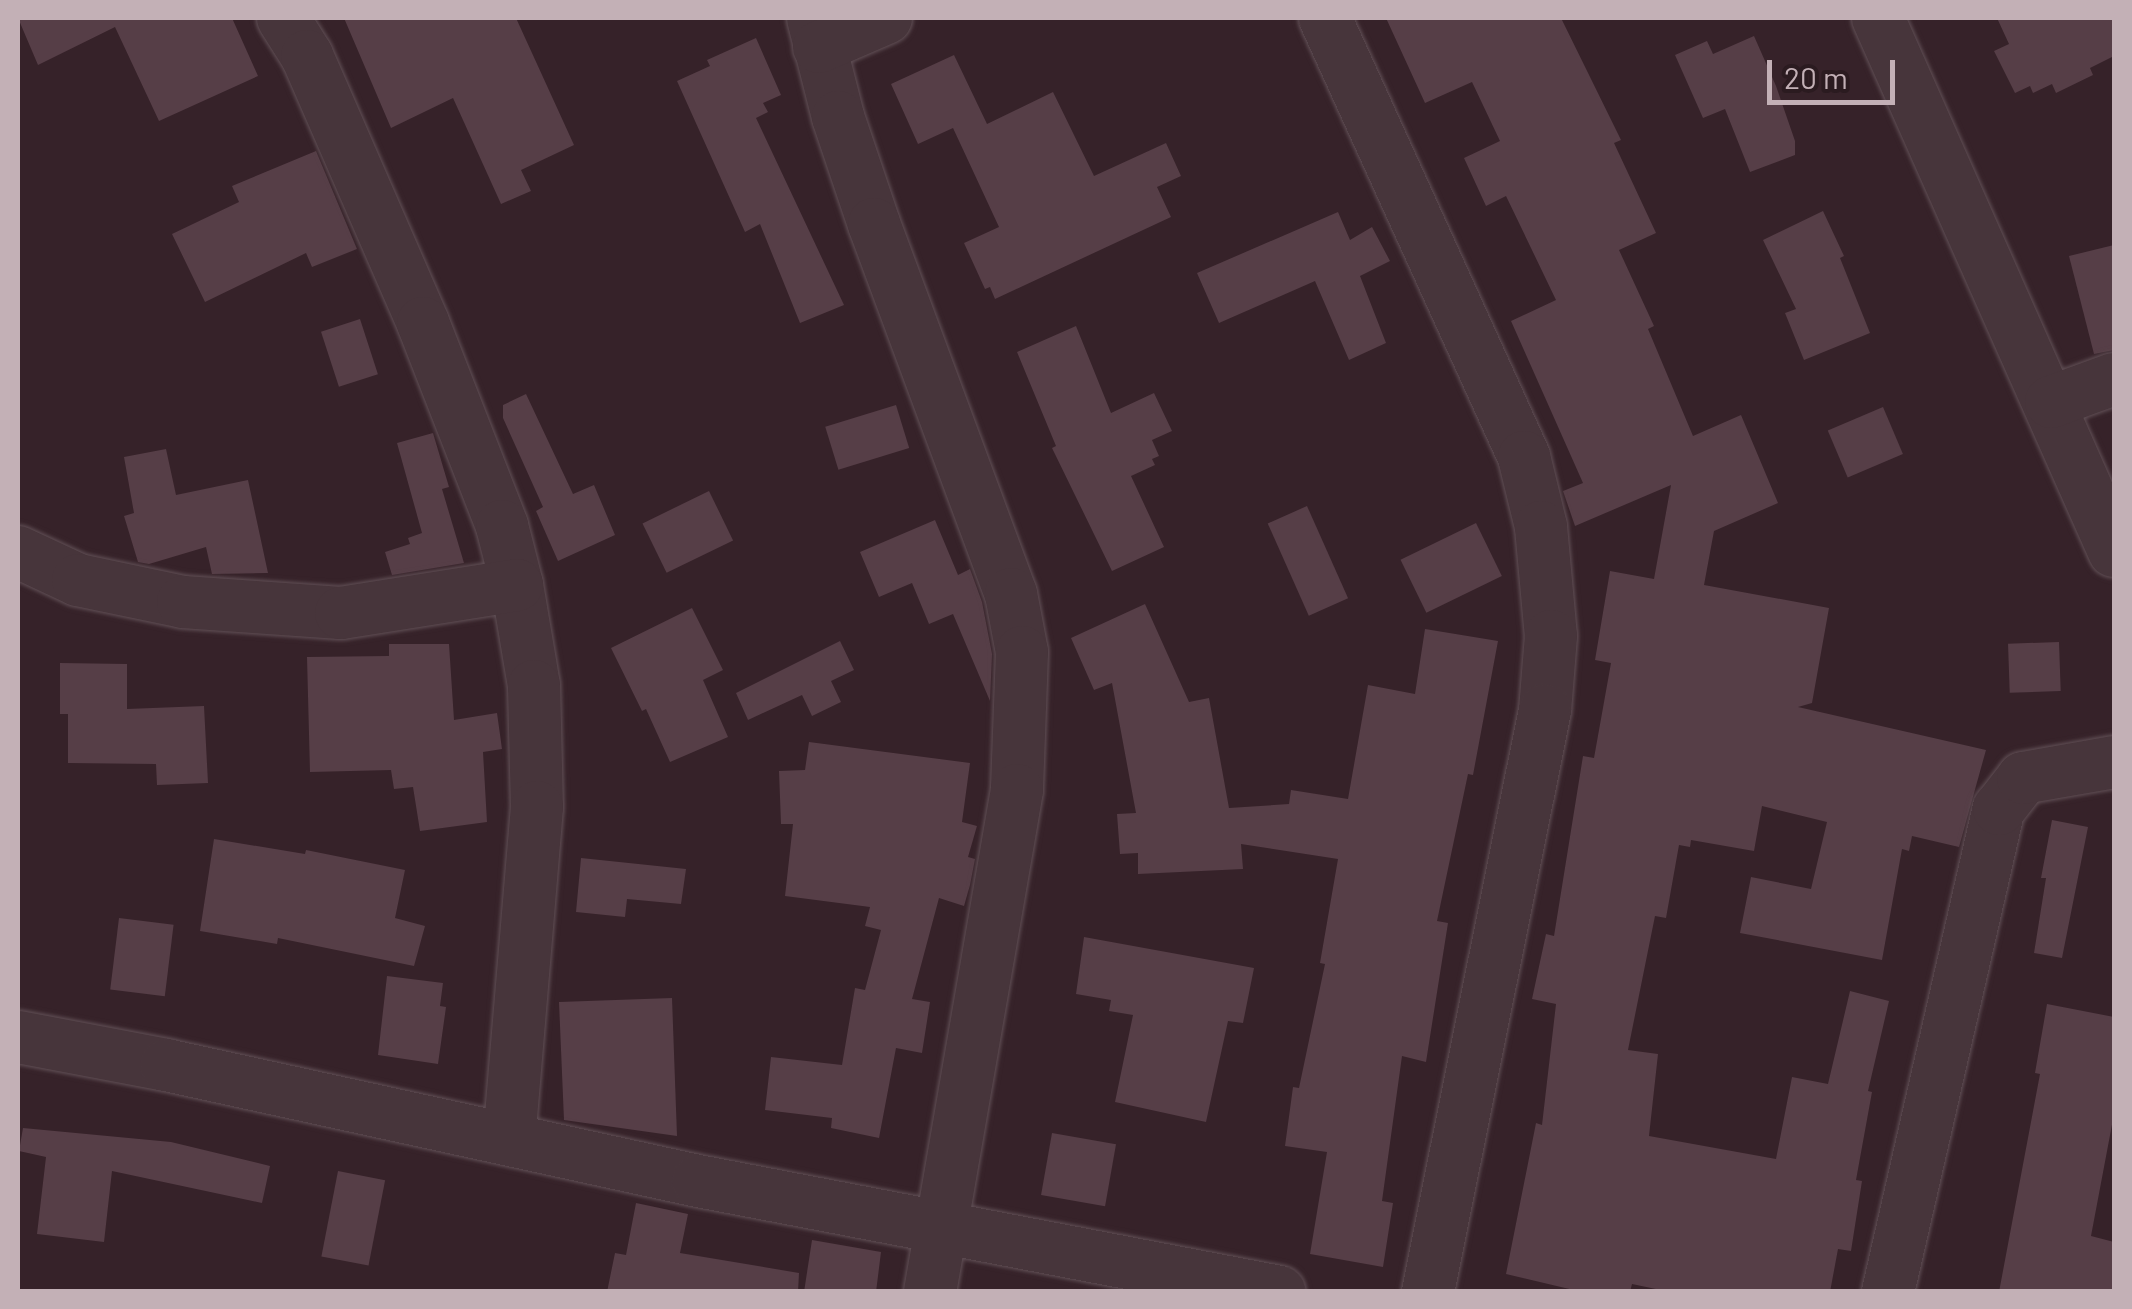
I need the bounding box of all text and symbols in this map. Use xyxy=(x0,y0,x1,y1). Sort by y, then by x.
scale bar xyxy=(1772,40,1900,102)
text: 20 m xyxy=(1784,59,1848,95)

